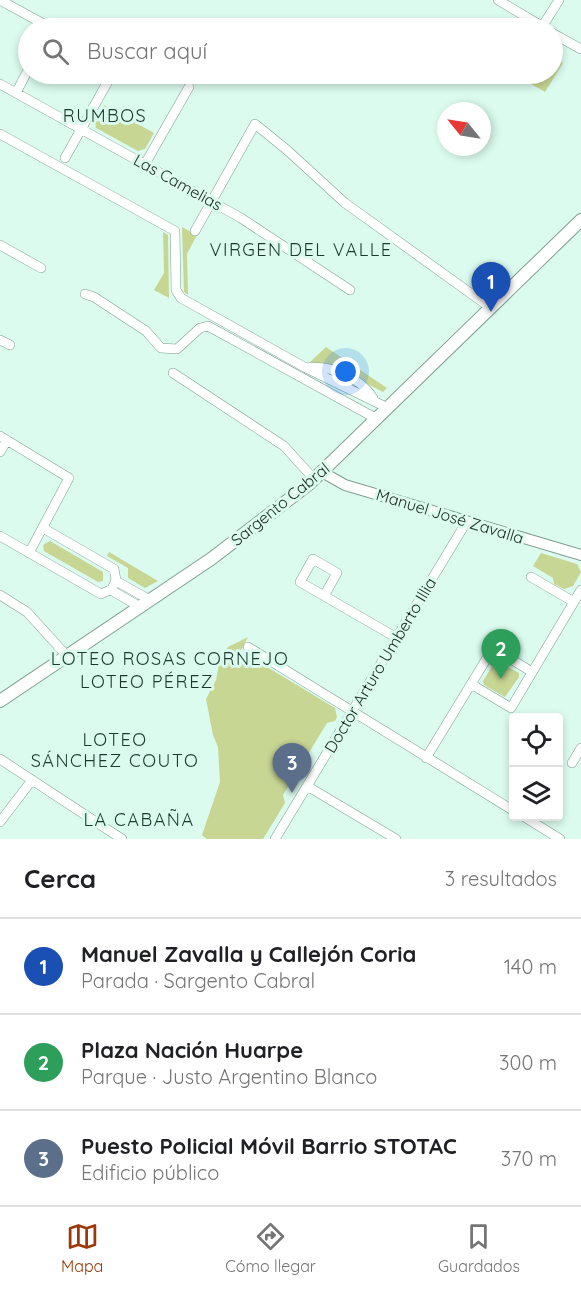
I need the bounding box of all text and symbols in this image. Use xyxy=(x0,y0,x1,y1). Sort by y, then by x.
search box xyxy=(18,18,563,84)
icon: search xyxy=(39,35,72,68)
text: Buscar aquí xyxy=(87,37,207,65)
north arrow xyxy=(437,102,491,156)
district label: RUMBOS xyxy=(63,104,147,127)
street label: Las Camelias xyxy=(130,149,226,215)
district label: VIRGEN DEL VALLE xyxy=(209,238,393,261)
pin: 1 xyxy=(472,262,510,312)
your location xyxy=(331,357,360,386)
street label: Sargento Cabral xyxy=(227,458,333,550)
street label: Manuel José Zavalla xyxy=(374,484,526,548)
street label: Doctor Arturo Umberto Illia xyxy=(320,574,440,756)
pin: 2 xyxy=(482,630,520,679)
district label: LOTEO ROSAS CORNEJO xyxy=(51,647,289,670)
district label: LOTEO PÉREZ xyxy=(80,670,214,693)
map controls xyxy=(509,713,563,821)
button: locate xyxy=(509,713,563,767)
district label: LOTEO SÁNCHEZ COUTO xyxy=(31,728,199,772)
pin: 3 xyxy=(272,744,312,793)
button: layers xyxy=(509,767,563,821)
district label: LA CABAÑA xyxy=(83,808,195,831)
text: Cerca xyxy=(24,862,96,895)
text: 3 resultados xyxy=(445,866,557,891)
text: Manuel Zavalla y Callejón Coria xyxy=(81,940,416,968)
text: 1 xyxy=(40,954,47,979)
text: 140 m xyxy=(504,954,557,979)
text: Parada · Sargento Cabral xyxy=(81,968,315,993)
text: Plaza Nación Huarpe xyxy=(81,1036,303,1064)
text: 2 xyxy=(38,1050,49,1075)
text: 300 m xyxy=(499,1050,557,1075)
text: Parque · Justo Argentino Blanco xyxy=(81,1064,377,1089)
text: Puesto Policial Móvil Barrio STOTAC xyxy=(81,1132,457,1160)
text: 3 xyxy=(38,1146,49,1171)
text: 370 m xyxy=(501,1146,557,1171)
text: Edificio público xyxy=(81,1160,219,1185)
tab: Mapa xyxy=(61,1220,103,1276)
tab: Cómo llegar xyxy=(225,1220,316,1276)
tab: Guardados xyxy=(438,1220,520,1276)

